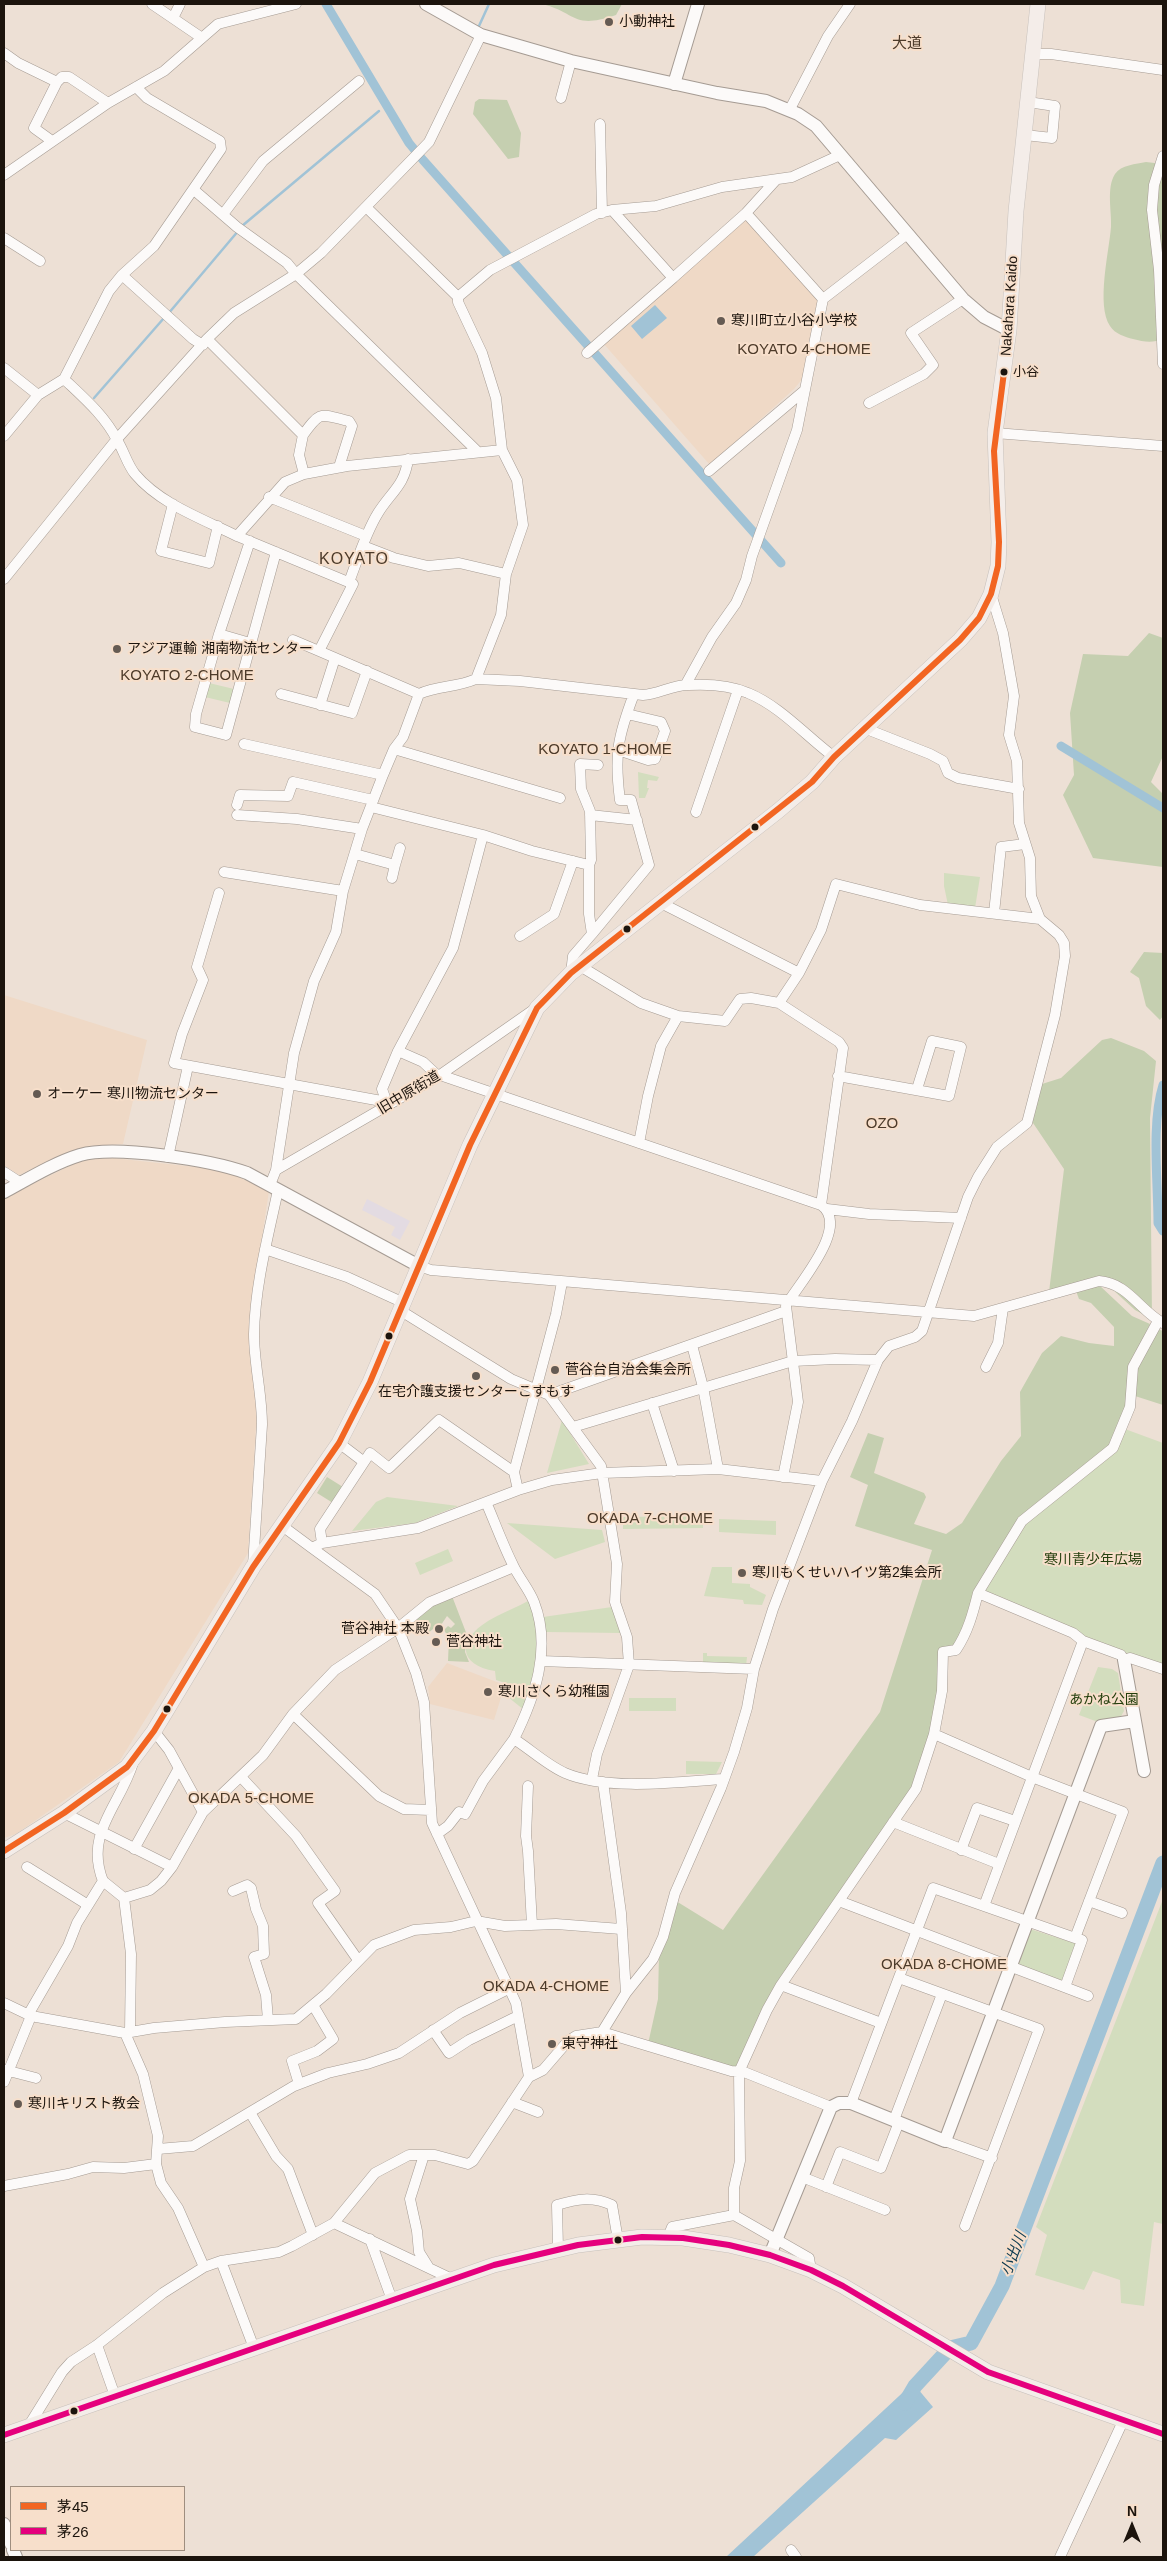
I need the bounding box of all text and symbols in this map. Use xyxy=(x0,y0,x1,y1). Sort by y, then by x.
place label: 小動神社 xyxy=(619,14,675,30)
marker: 小動神社 xyxy=(603,16,615,28)
district label: 大道 xyxy=(892,35,922,53)
street label: Nakahara Kaido xyxy=(998,255,1022,357)
place label: 寒川町立小谷小学校 xyxy=(731,313,857,329)
marker: 寒川町立小谷小学校 xyxy=(715,315,727,327)
district label: KOYATO 4-CHOME xyxy=(729,341,879,359)
place label: 小谷 xyxy=(1013,364,1039,380)
marker: 小谷 xyxy=(999,367,1009,377)
district label: KOYATO xyxy=(318,550,390,570)
place label: アジア運輸 湘南物流センター xyxy=(127,641,313,657)
marker: アジア運輸 湘南物流センター xyxy=(111,643,123,655)
district label: KOYATO 2-CHOME xyxy=(112,667,262,685)
district label: KOYATO 1-CHOME xyxy=(530,741,680,759)
unlabelled marker xyxy=(750,822,760,832)
unlabelled marker xyxy=(622,924,632,934)
street label: 旧中原街道 xyxy=(375,1068,443,1118)
place label: オーケー 寒川物流センター xyxy=(47,1086,219,1102)
marker: オーケー 寒川物流センター xyxy=(31,1088,43,1100)
district label: OZO xyxy=(864,1115,900,1133)
unlabelled marker xyxy=(384,1331,394,1341)
place label: 菅谷台自治会集会所 xyxy=(565,1362,691,1378)
marker: 菅谷台自治会集会所 xyxy=(549,1364,561,1376)
marker: 在宅介護支援センターこすもす xyxy=(470,1370,482,1382)
place label: 在宅介護支援センターこすもす xyxy=(378,1384,574,1400)
district label: OKADA 7-CHOME xyxy=(579,1510,721,1528)
park label: 寒川青少年広場 xyxy=(1044,1552,1142,1568)
place label: 寒川もくせいハイツ第2集会所 xyxy=(752,1565,942,1581)
marker: 寒川もくせいハイツ第2集会所 xyxy=(736,1567,748,1579)
place label: 菅谷神社 本殿 xyxy=(341,1621,429,1637)
marker: 菅谷神社 本殿 xyxy=(433,1623,445,1635)
place label: 菅谷神社 xyxy=(446,1634,502,1650)
marker: 菅谷神社 xyxy=(430,1636,442,1648)
place label: 寒川さくら幼稚園 xyxy=(498,1684,610,1700)
marker: 寒川さくら幼稚園 xyxy=(482,1686,494,1698)
park label: あかね公園 xyxy=(1069,1692,1139,1708)
unlabelled marker xyxy=(162,1704,172,1714)
district label: OKADA 5-CHOME xyxy=(180,1790,322,1808)
district label: OKADA 8-CHOME xyxy=(873,1956,1015,1974)
district label: OKADA 4-CHOME xyxy=(475,1978,617,1996)
place label: 東守神社 xyxy=(562,2036,618,2052)
marker: 東守神社 xyxy=(546,2038,558,2050)
place label: 寒川キリスト教会 xyxy=(28,2096,140,2112)
marker: 寒川キリスト教会 xyxy=(12,2098,24,2110)
water label: 小出川 xyxy=(998,2230,1030,2278)
unlabelled marker xyxy=(613,2235,623,2245)
unlabelled marker xyxy=(69,2406,79,2416)
legend xyxy=(10,2486,185,2551)
text: 茅45 xyxy=(57,2498,89,2515)
north arrow xyxy=(1107,2501,1157,2551)
text: N xyxy=(1127,2503,1137,2519)
text: 茅26 xyxy=(57,2523,89,2540)

